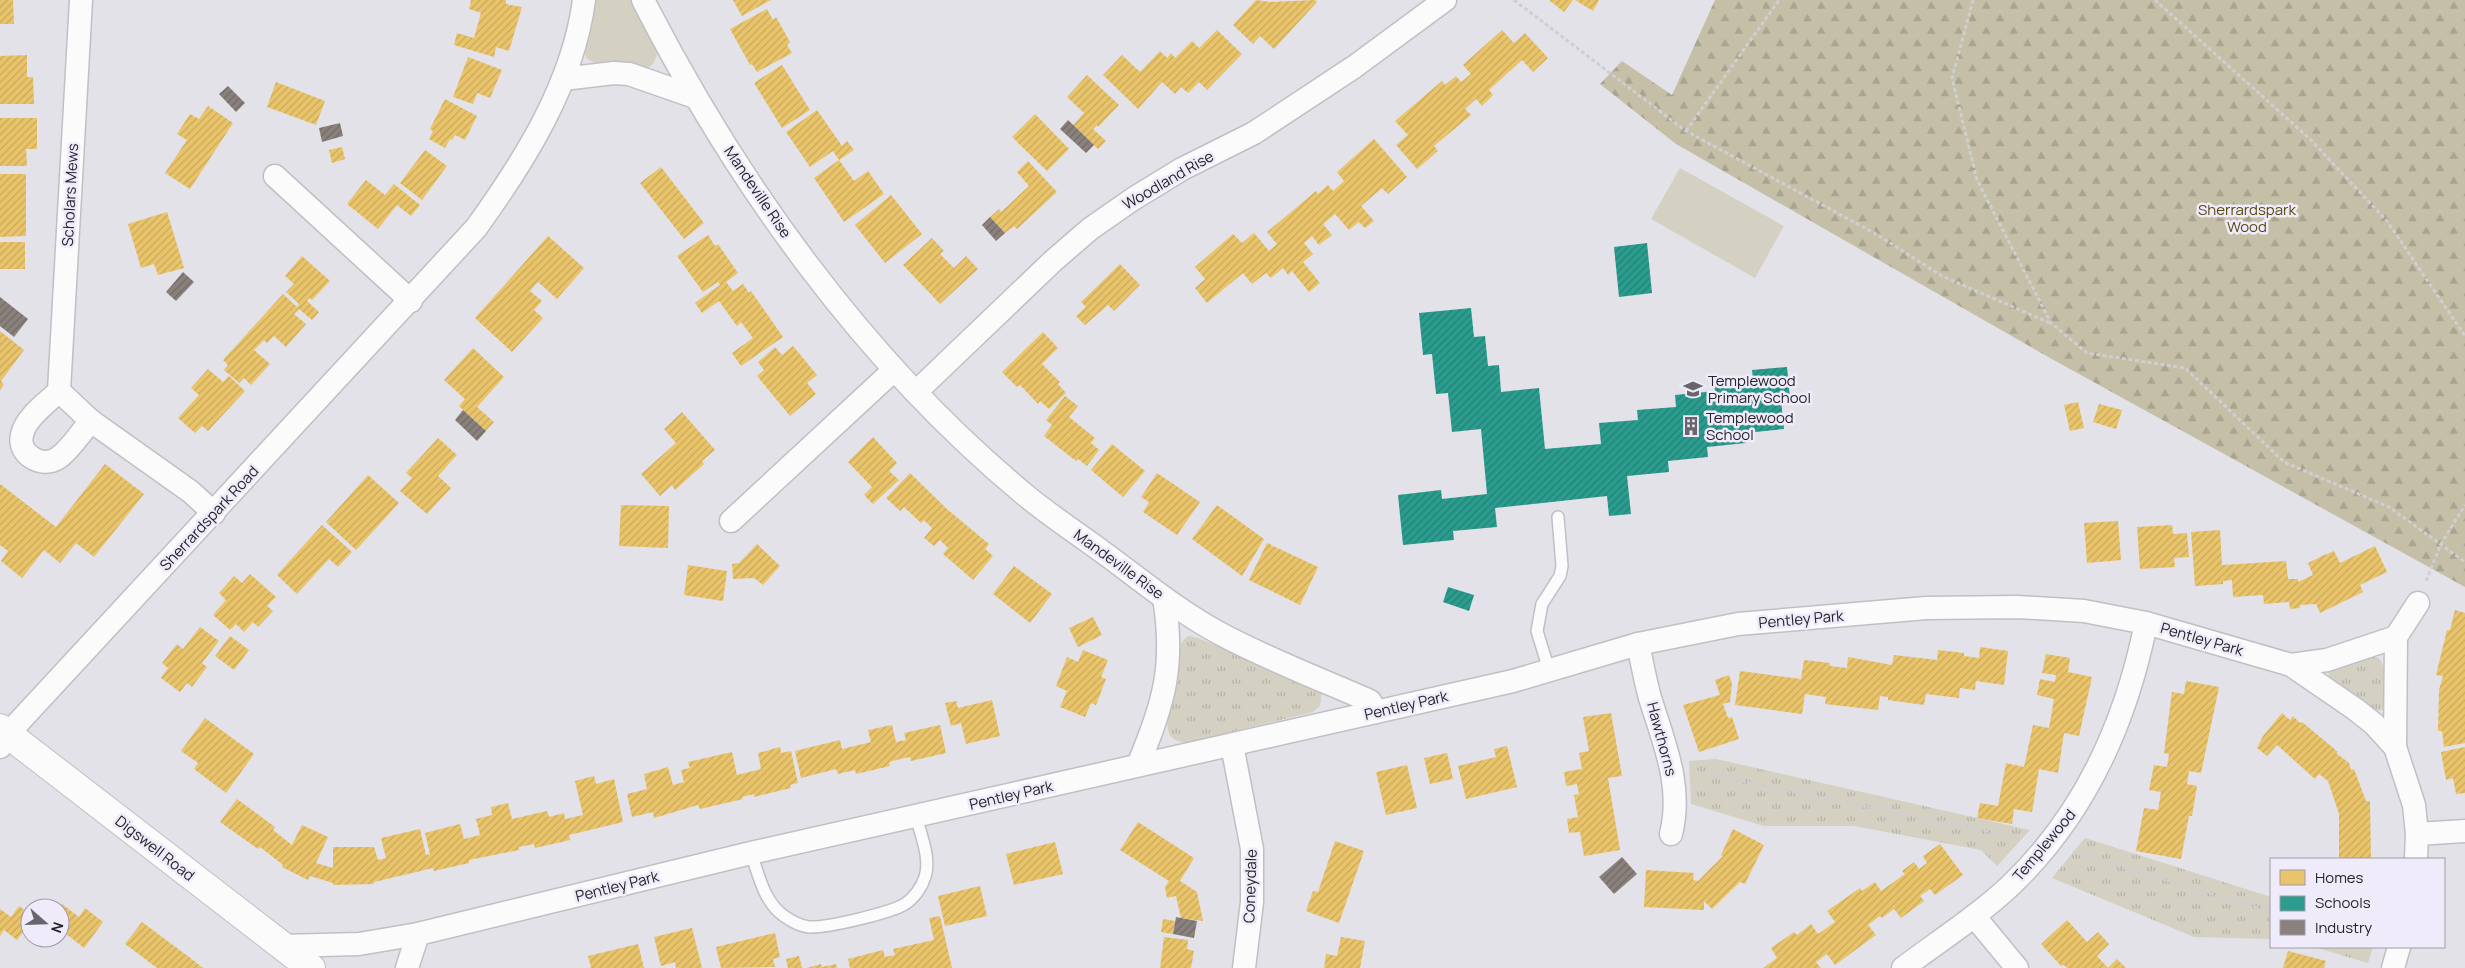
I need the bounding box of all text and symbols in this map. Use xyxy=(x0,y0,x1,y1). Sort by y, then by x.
street label: Mandeville Rise xyxy=(719,142,797,242)
street label: Scholars Mews xyxy=(57,143,83,247)
street label: Woodland Rise xyxy=(1119,145,1218,215)
park label: Sherrardspark Wood xyxy=(2198,199,2296,237)
place label: Templewood Primary School xyxy=(1708,370,1811,408)
school or university icon: Templewood Primary School xyxy=(1682,378,1704,400)
place label: Templewood School xyxy=(1706,407,1794,445)
building icon: Templewood School xyxy=(1680,415,1702,437)
street label: Sherrardspark Road xyxy=(155,461,263,575)
street label: Mandeville Rise xyxy=(1070,524,1168,604)
street label: Pentley Park xyxy=(1758,605,1845,633)
street label: Pentley Park xyxy=(2158,617,2246,661)
street label: Pentley Park xyxy=(1362,685,1451,725)
street label: Hawthorns xyxy=(1642,700,1682,778)
street label: Pentley Park xyxy=(967,775,1056,815)
street label: Templewood xyxy=(2008,805,2080,885)
street label: Digswell Road xyxy=(111,810,199,886)
street label: Coneydale xyxy=(1238,848,1262,923)
legend xyxy=(2270,858,2445,948)
street label: Pentley Park xyxy=(573,865,662,907)
text: Homes xyxy=(2315,867,2364,888)
text: Schools xyxy=(2315,892,2371,913)
north arrow xyxy=(20,898,70,948)
text: Industry xyxy=(2315,917,2372,938)
text: N xyxy=(47,920,68,936)

